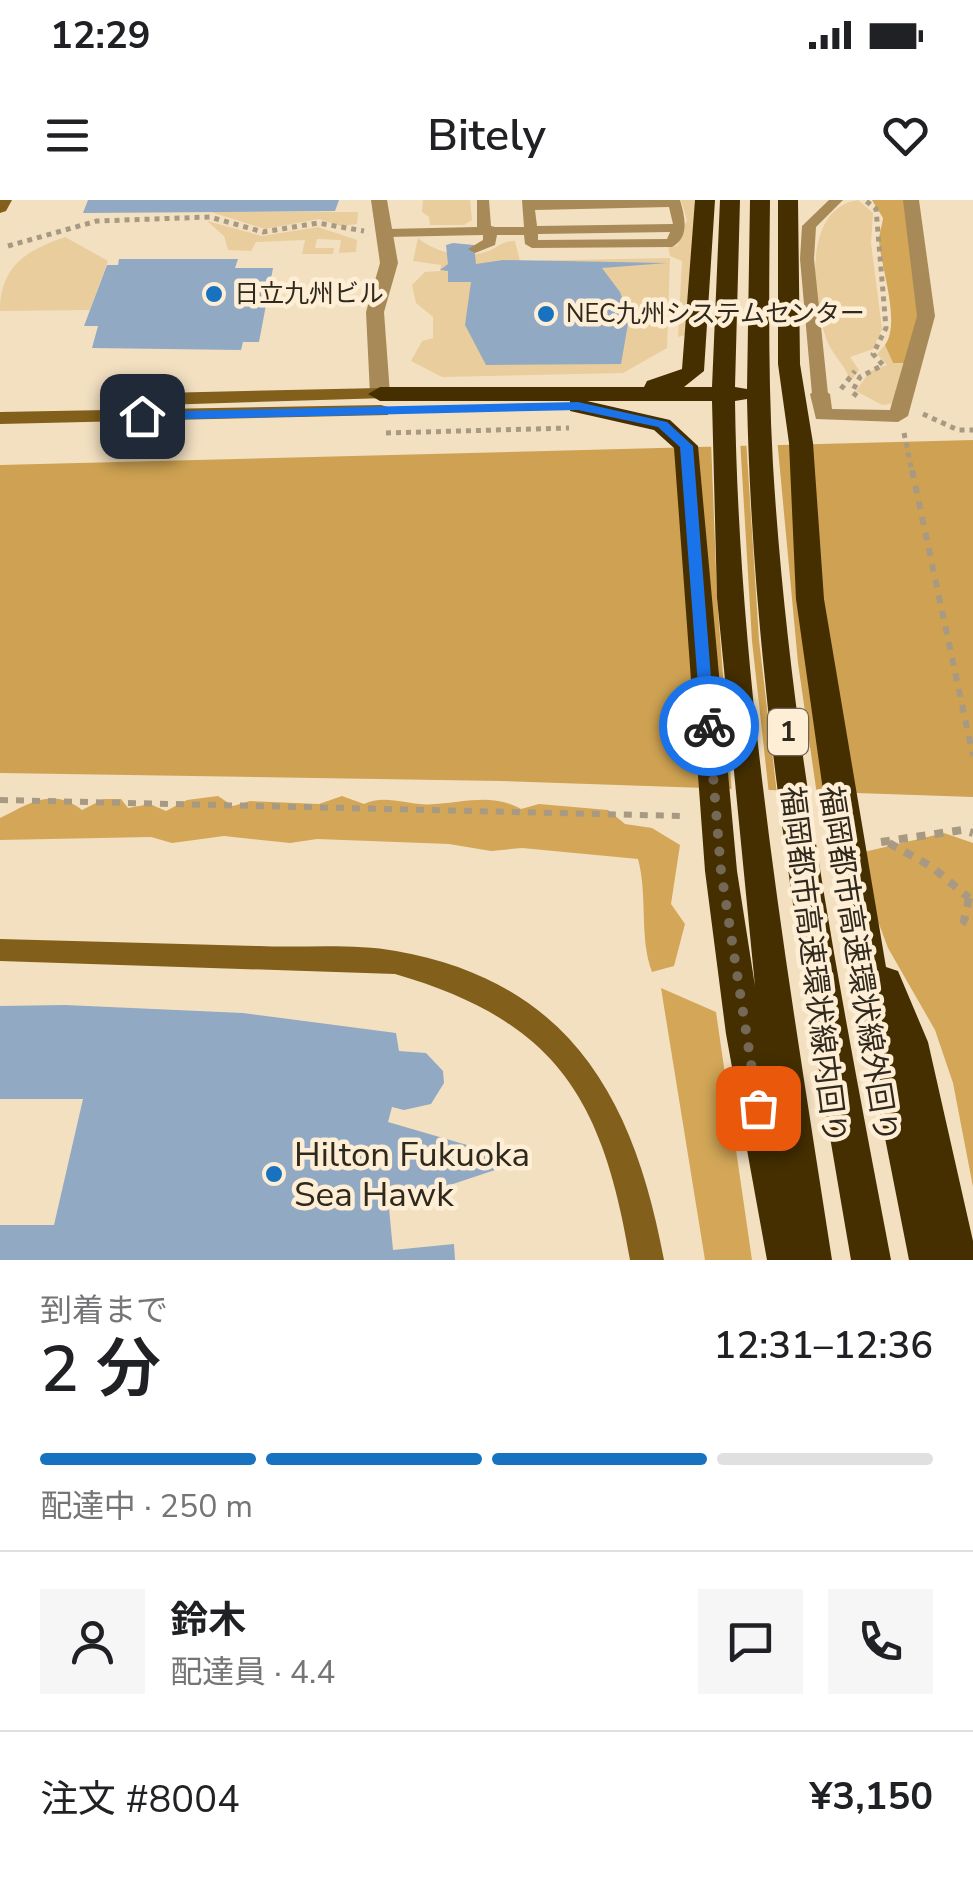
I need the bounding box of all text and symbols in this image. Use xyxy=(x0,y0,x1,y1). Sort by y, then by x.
text: 12:29 xyxy=(50,10,151,61)
text: Bitely xyxy=(427,105,546,166)
icon: menu xyxy=(40,108,95,163)
icon: heart xyxy=(878,108,933,163)
place label: 日立九州ビル xyxy=(234,277,384,311)
marker: 日立九州ビル xyxy=(203,283,225,305)
place label: NEC九州システムセンター xyxy=(566,297,865,331)
marker: NEC九州システムセンター xyxy=(535,303,557,325)
pin xyxy=(100,374,185,459)
icon: home xyxy=(115,389,170,444)
courier xyxy=(659,676,759,776)
icon: bike xyxy=(682,699,737,754)
road number: 1 xyxy=(768,709,808,755)
street label: 福岡都市高速環状線外回り xyxy=(810,783,906,1145)
street label: 福岡都市高速環状線内回り xyxy=(771,784,855,1146)
pin xyxy=(716,1066,801,1151)
icon: bag xyxy=(731,1081,786,1136)
place label: Hilton Fukuoka Sea Hawk xyxy=(294,1131,530,1218)
marker: Hilton Fukuoka Sea Hawk xyxy=(263,1163,285,1185)
text: 到着まで xyxy=(40,1289,168,1332)
text: 12:31–12:36 xyxy=(714,1320,933,1371)
text: 2 分 xyxy=(40,1325,161,1414)
text: 配達中 · 250 m xyxy=(40,1485,253,1528)
button: person xyxy=(40,1589,145,1694)
button: chat xyxy=(698,1589,803,1694)
button: phone xyxy=(828,1589,933,1694)
text: 鈴木 xyxy=(170,1595,246,1646)
text: 配達員 · 4.4 xyxy=(170,1651,335,1694)
text: ¥3,150 xyxy=(810,1771,933,1822)
text: 注文 #8004 xyxy=(40,1774,240,1825)

